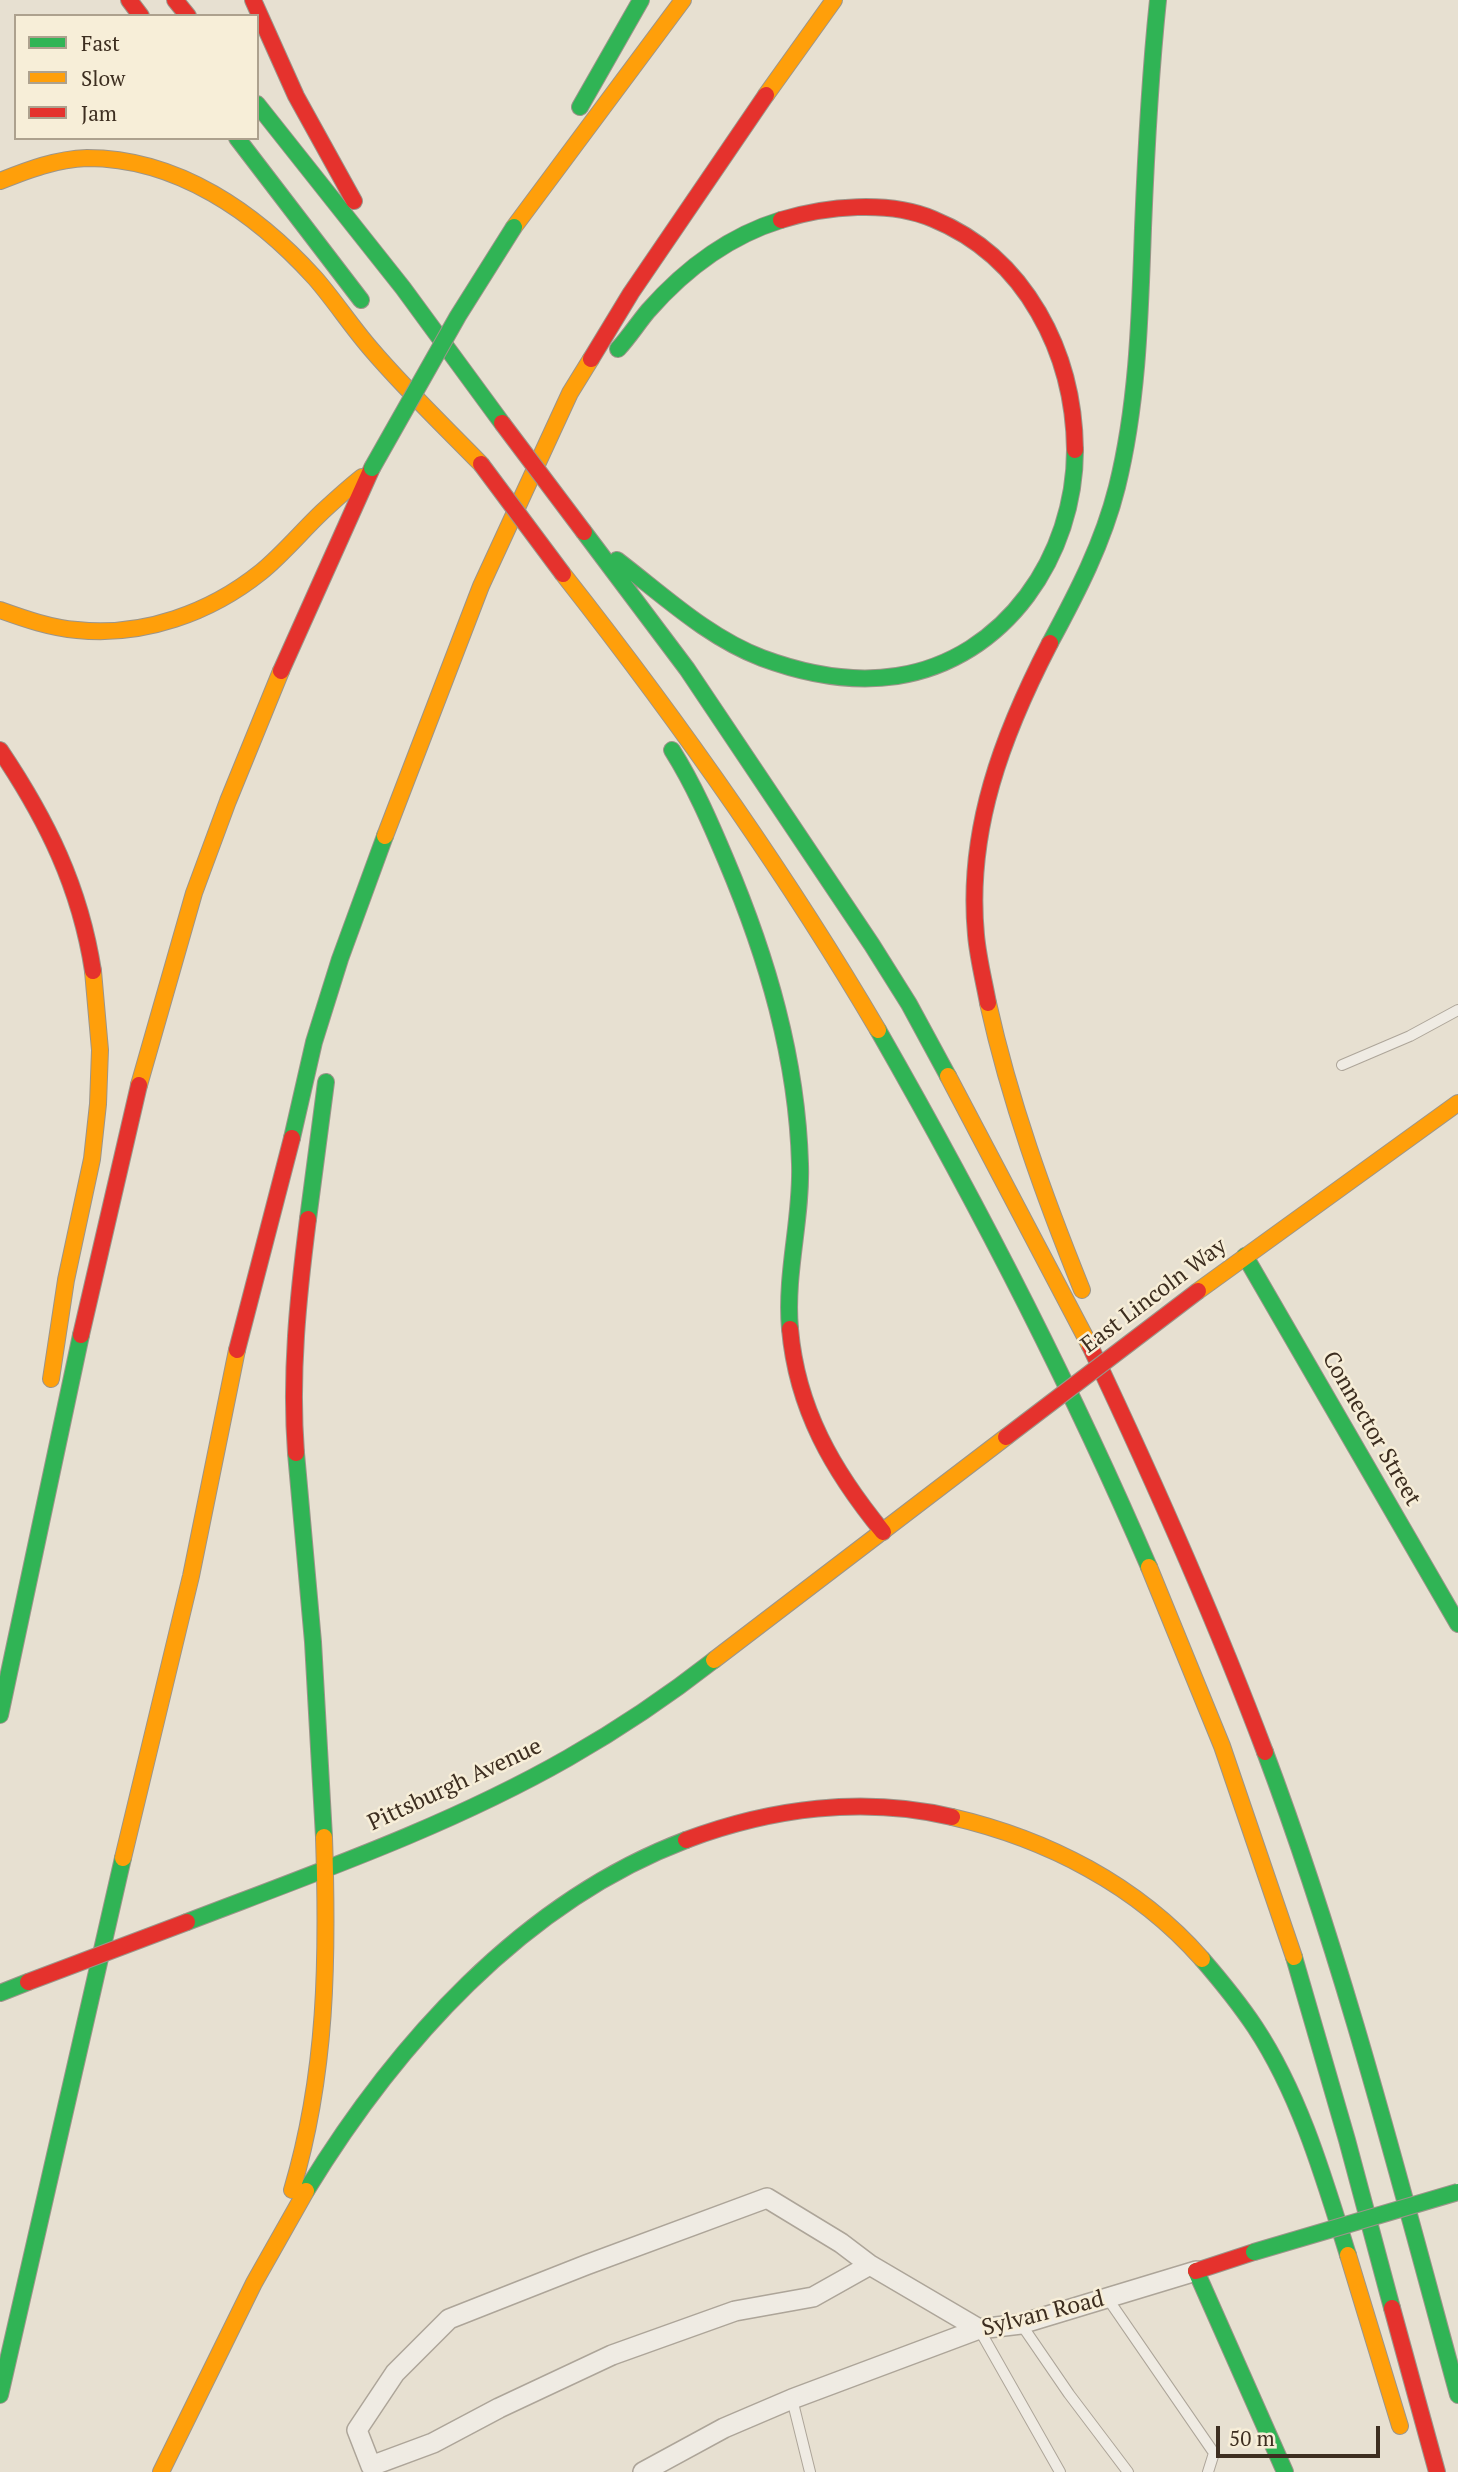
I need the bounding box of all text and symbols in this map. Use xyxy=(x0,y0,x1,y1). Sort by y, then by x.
legend xyxy=(14,14,259,140)
text: Fast xyxy=(81,29,120,57)
text: Slow xyxy=(81,64,125,92)
text: Jam xyxy=(81,99,117,127)
street label: East Lincoln Way xyxy=(1076,1232,1232,1360)
street label: Connector Street xyxy=(1316,1347,1426,1511)
street label: Pittsburgh Avenue xyxy=(364,1733,546,1837)
street label: Sylvan Road xyxy=(979,2286,1107,2342)
scale bar xyxy=(1220,2412,1384,2456)
text: 50 m xyxy=(1229,2424,1275,2452)

